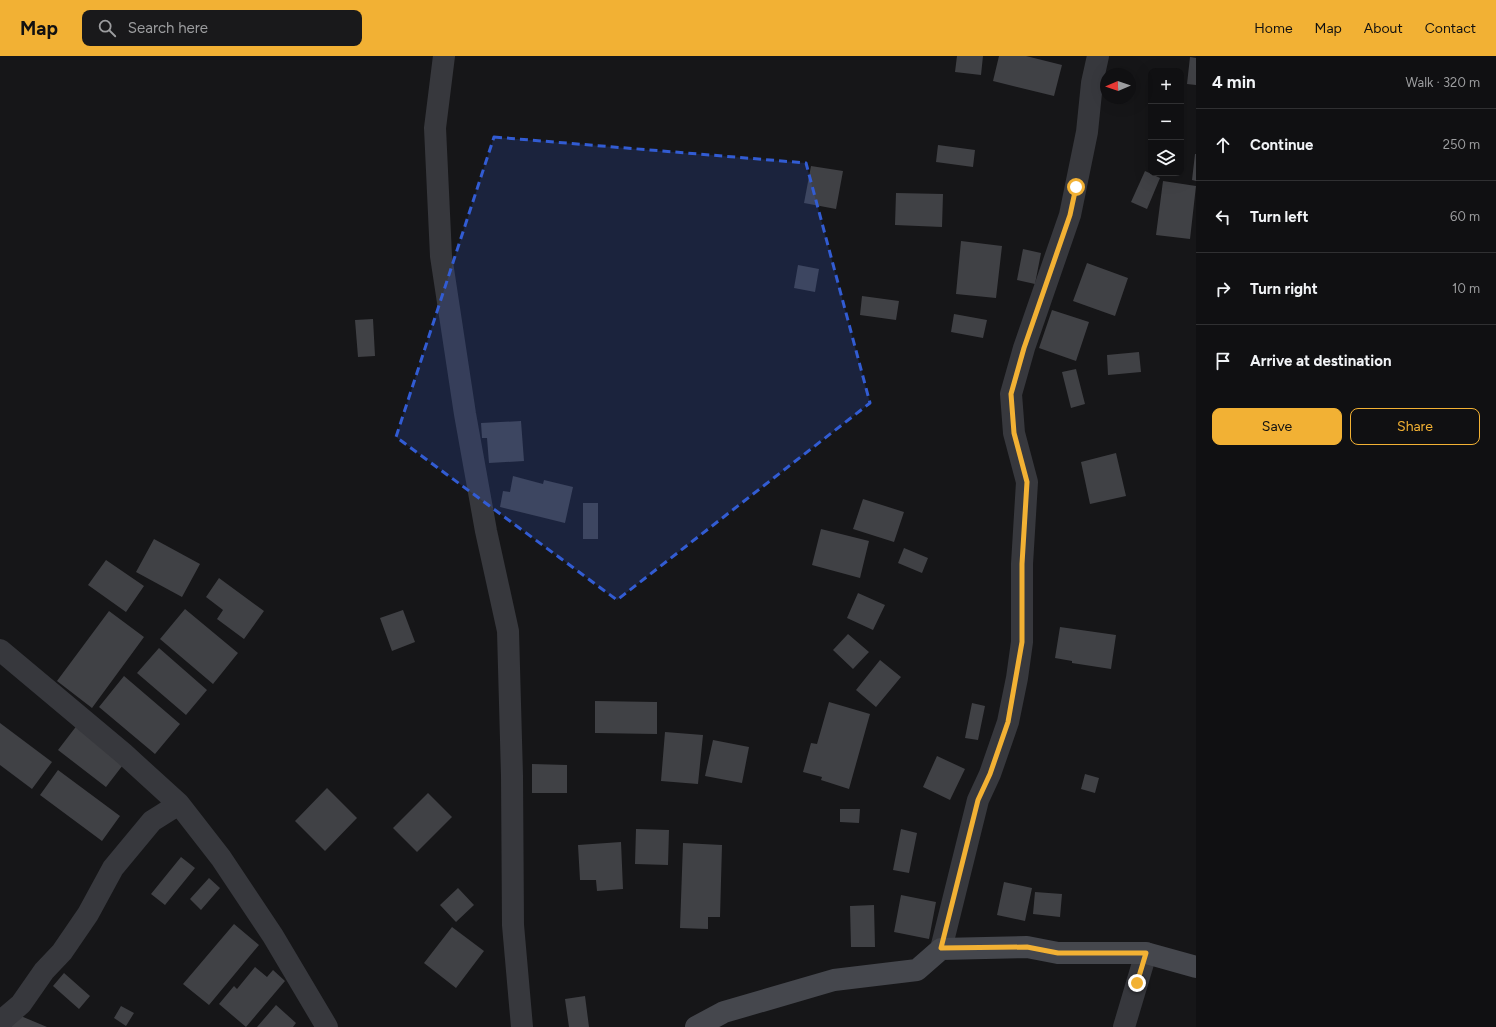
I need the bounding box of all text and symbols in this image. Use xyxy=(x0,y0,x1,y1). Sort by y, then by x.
search box xyxy=(82,10,362,46)
text: Map xyxy=(20,17,58,40)
icon: search xyxy=(96,17,118,39)
text: Search here xyxy=(128,19,208,37)
text: Home xyxy=(1254,20,1293,37)
text: Map xyxy=(1315,20,1342,37)
text: About xyxy=(1364,20,1403,37)
text: Contact xyxy=(1425,20,1476,37)
north arrow xyxy=(1100,68,1136,104)
map controls xyxy=(1148,68,1184,176)
button: + xyxy=(1148,68,1184,104)
text: 4 min xyxy=(1212,72,1256,92)
text: Walk · 320 m xyxy=(1406,75,1480,90)
button: − xyxy=(1148,104,1184,140)
icon: ahead xyxy=(1212,134,1234,156)
text: Continue xyxy=(1250,136,1313,154)
text: 250 m xyxy=(1443,137,1480,152)
button: layers xyxy=(1148,140,1184,176)
route start xyxy=(1067,178,1085,196)
icon: left xyxy=(1212,206,1234,228)
text: Turn left xyxy=(1250,208,1308,226)
text: 60 m xyxy=(1450,209,1480,224)
icon: right xyxy=(1212,278,1234,300)
text: Turn right xyxy=(1250,280,1318,298)
text: 10 m xyxy=(1452,281,1480,296)
icon: arrive xyxy=(1212,350,1234,372)
text: Arrive at destination xyxy=(1250,352,1391,370)
button: Save xyxy=(1212,408,1342,445)
button: Share xyxy=(1350,408,1480,445)
route end xyxy=(1128,974,1146,992)

